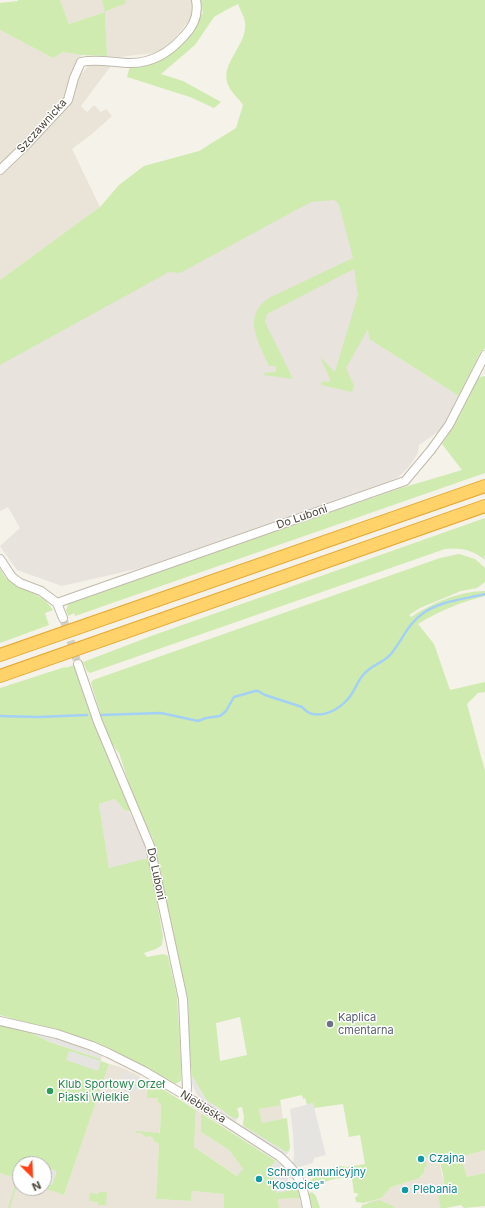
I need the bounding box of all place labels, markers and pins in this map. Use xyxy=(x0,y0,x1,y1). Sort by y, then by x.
place label: Kaplica cmentarna xyxy=(338,1011,394,1037)
marker: Kaplica cmentarna xyxy=(325,1019,335,1029)
place label: Klub Sportowy Orzeł Piaski Wielkie xyxy=(58,1078,165,1104)
marker: Klub Sportowy Orzeł Piaski Wielkie xyxy=(45,1086,55,1096)
place label: Czajna xyxy=(429,1152,465,1166)
marker: Czajna xyxy=(416,1154,426,1164)
place label: Schron amunicyjny "Kosocice" xyxy=(267,1166,366,1192)
marker: Schron amunicyjny "Kosocice" xyxy=(254,1174,264,1184)
place label: Plebania xyxy=(413,1183,457,1197)
marker: Plebania xyxy=(400,1185,410,1195)

